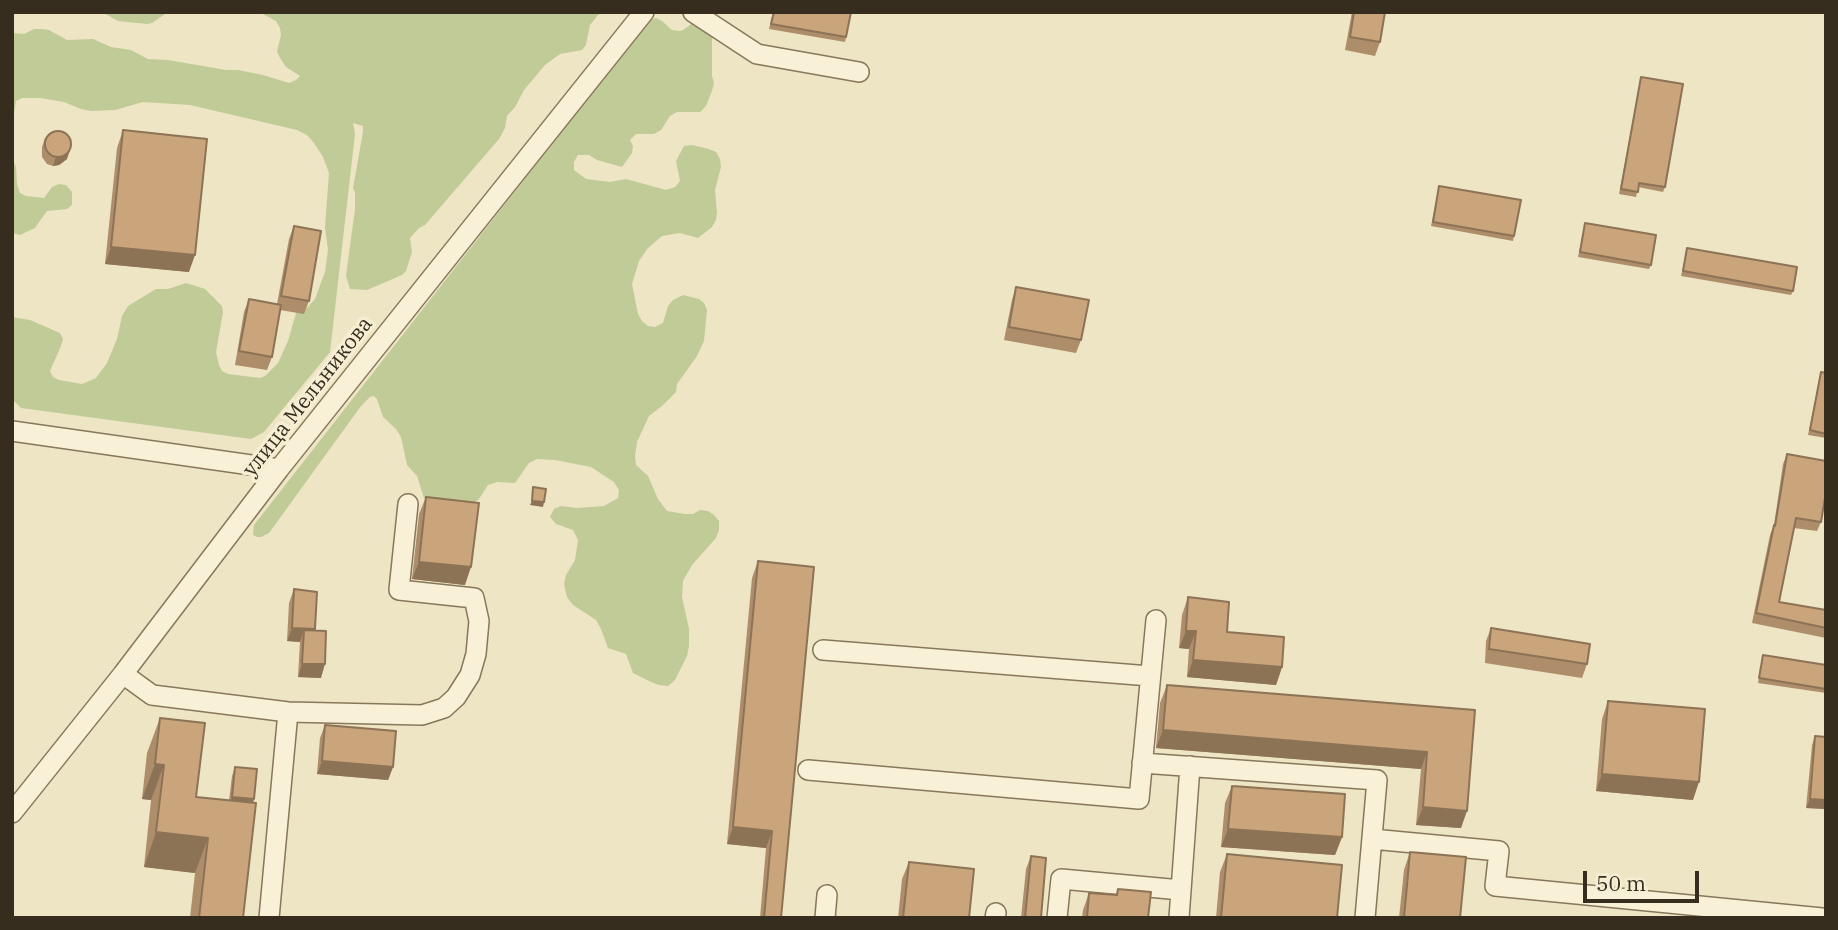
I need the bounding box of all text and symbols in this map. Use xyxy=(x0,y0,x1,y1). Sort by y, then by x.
street label: улица Мельникова xyxy=(238,312,378,482)
scale bar xyxy=(1586,856,1702,900)
text: 50 m xyxy=(1596,869,1646,897)

